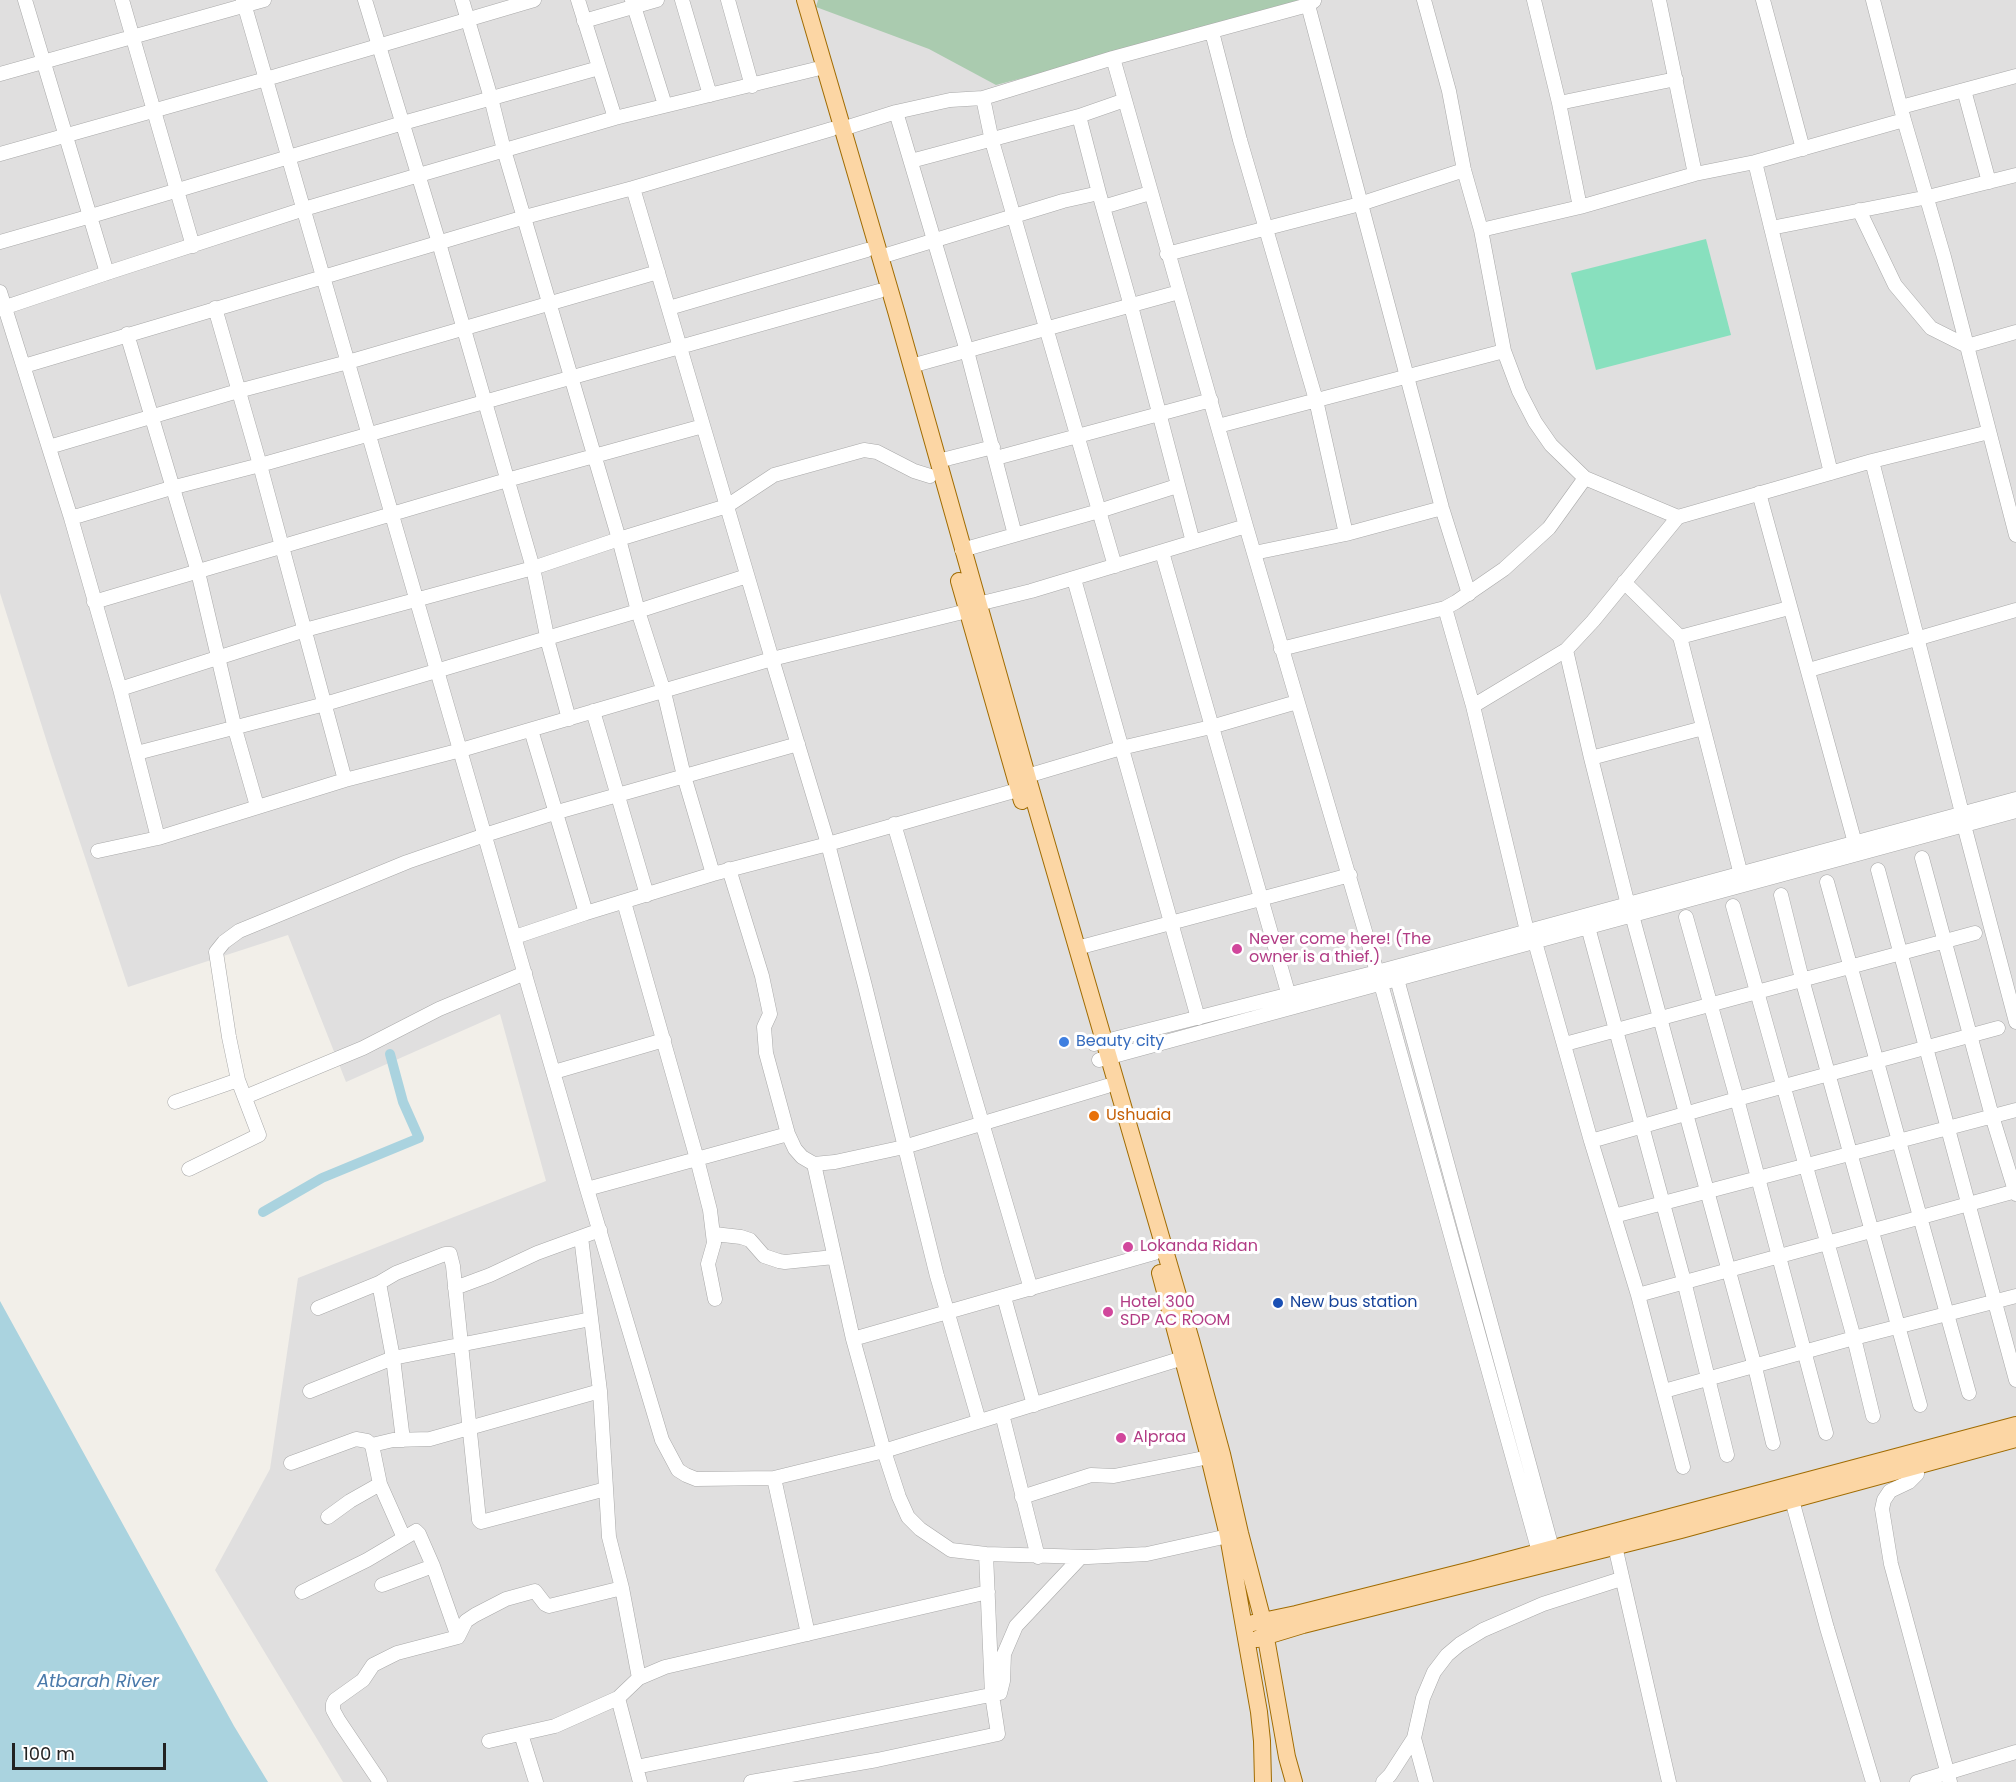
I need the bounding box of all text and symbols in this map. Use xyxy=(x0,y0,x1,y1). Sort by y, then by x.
place label: Never come here! (The owner is a thief.) xyxy=(1249,930,1431,968)
marker: Never come here! (The owner is a thief.) xyxy=(1230,942,1244,956)
place label: Beauty city xyxy=(1076,1032,1164,1052)
marker: Beauty city xyxy=(1057,1035,1071,1049)
place label: Ushuaia xyxy=(1106,1106,1171,1126)
marker: Ushuaia xyxy=(1087,1109,1101,1123)
place label: Lokanda Ridan xyxy=(1140,1237,1258,1257)
marker: Lokanda Ridan xyxy=(1121,1240,1135,1254)
place label: Hotel 300 SDP AC ROOM xyxy=(1120,1293,1230,1331)
place label: New bus station xyxy=(1290,1293,1417,1313)
marker: New bus station xyxy=(1271,1296,1285,1310)
marker: Hotel 300 SDP AC ROOM xyxy=(1101,1305,1115,1319)
place label: Alpraa xyxy=(1133,1428,1186,1448)
marker: Alpraa xyxy=(1114,1431,1128,1445)
water label: Atbarah River xyxy=(37,1671,159,1693)
scale bar xyxy=(15,1731,170,1769)
text: 100 m xyxy=(23,1741,75,1766)

